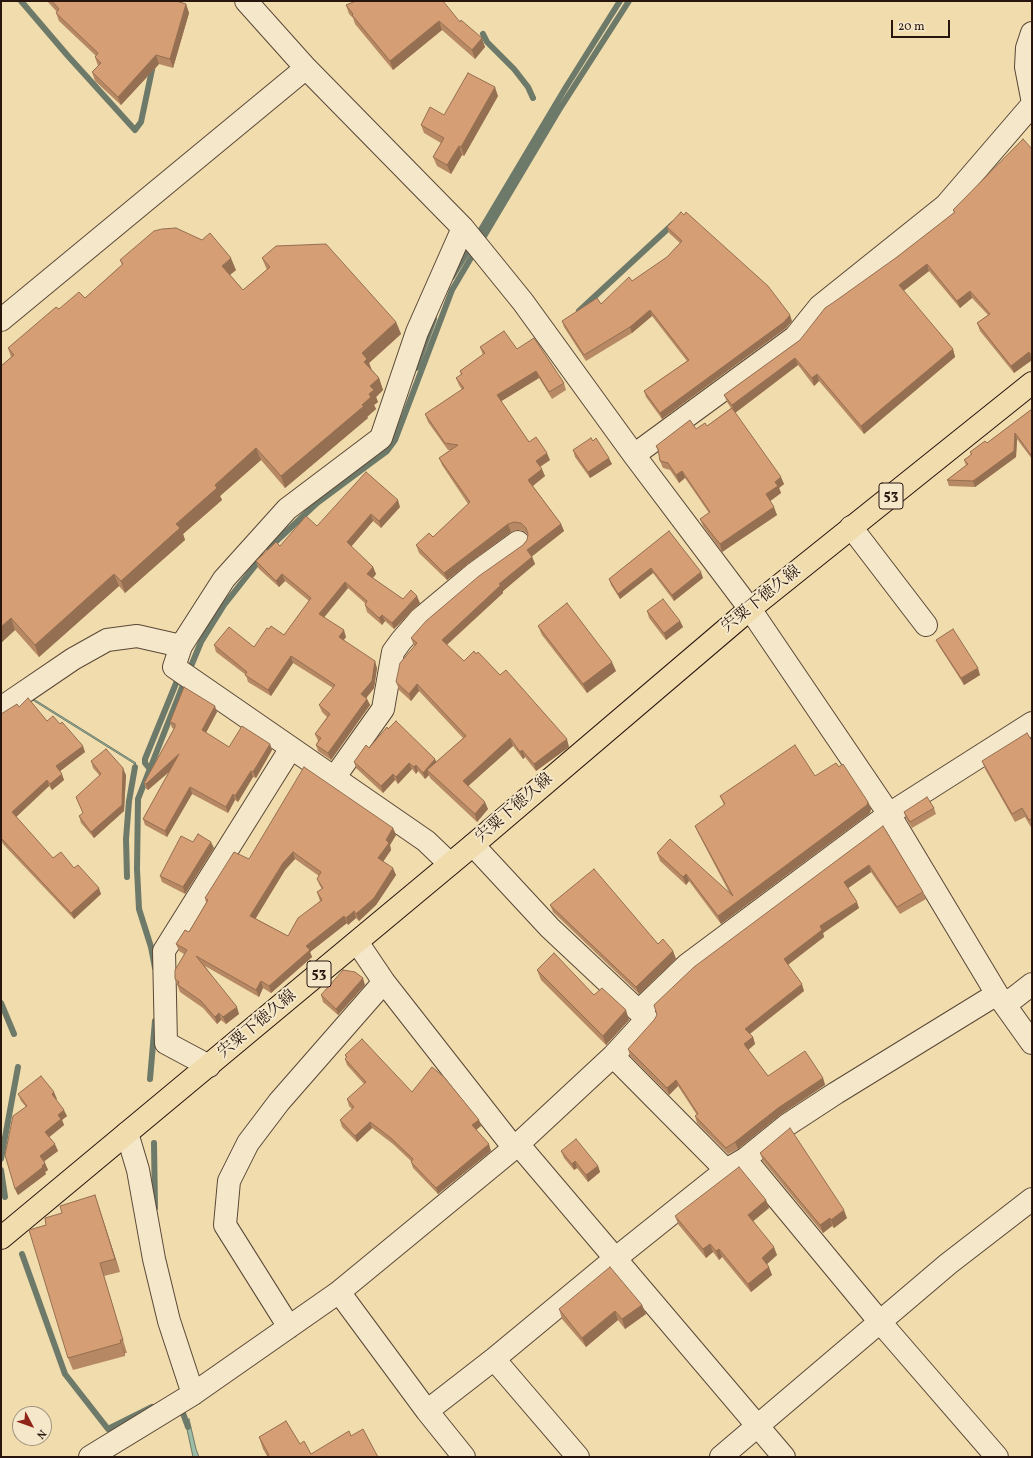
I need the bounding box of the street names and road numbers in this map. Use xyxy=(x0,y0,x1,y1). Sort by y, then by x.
road number: 53 xyxy=(879,483,903,509)
street label: 宍粟下徳久線 xyxy=(719,562,805,638)
street label: 宍粟下徳久線 xyxy=(472,770,558,848)
road number: 53 xyxy=(307,961,331,987)
street label: 宍粟下徳久線 xyxy=(215,987,301,1063)

